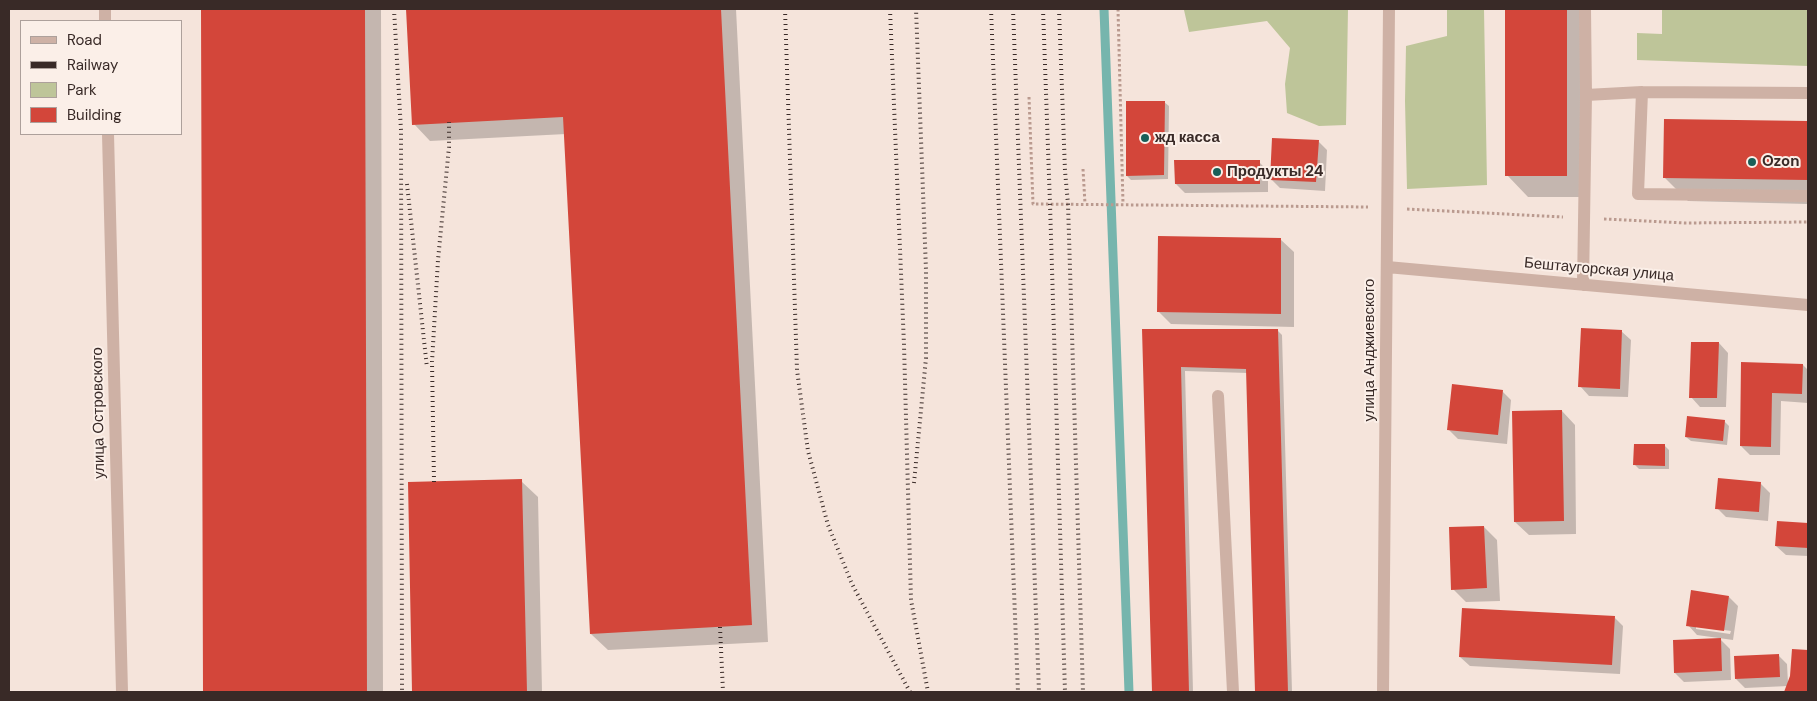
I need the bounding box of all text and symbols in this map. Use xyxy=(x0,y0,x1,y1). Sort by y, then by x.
legend xyxy=(20,20,182,135)
text: Road xyxy=(67,30,102,50)
text: Railway xyxy=(67,55,118,75)
text: Park xyxy=(67,80,97,100)
text: Building xyxy=(67,105,122,125)
place label: жд касса xyxy=(1155,129,1220,147)
marker: жд касса xyxy=(1139,132,1151,144)
place label: Ozon xyxy=(1762,153,1800,171)
marker: Ozon xyxy=(1746,156,1758,168)
place label: Продукты 24 xyxy=(1227,163,1323,181)
marker: Продукты 24 xyxy=(1211,166,1223,178)
street label: Бештаугорская улица xyxy=(1523,254,1675,286)
street label: улица Анджиевского xyxy=(1361,279,1379,421)
street label: улица Островского xyxy=(89,347,109,479)

